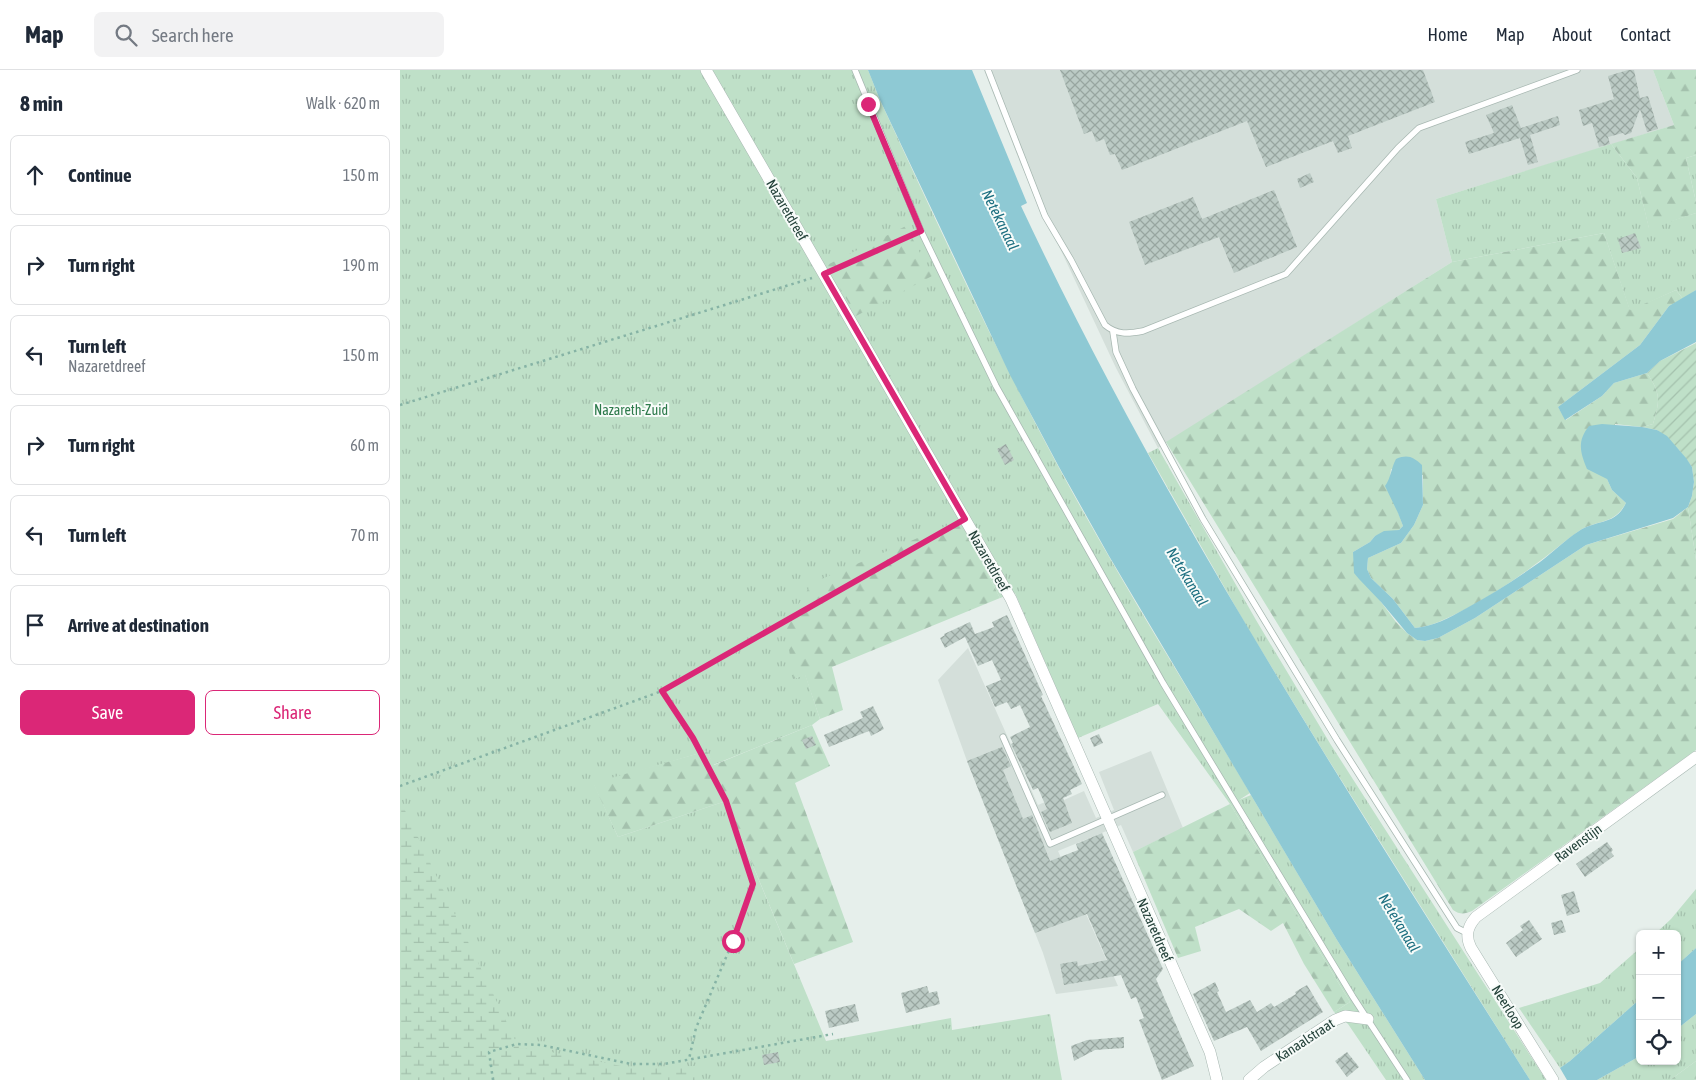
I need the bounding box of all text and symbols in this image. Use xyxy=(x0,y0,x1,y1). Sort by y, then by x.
search box xyxy=(94,12,444,57)
text: Map xyxy=(25,21,64,48)
icon: search xyxy=(112,21,140,49)
text: Search here xyxy=(152,24,234,46)
text: Home xyxy=(1428,24,1468,45)
text: Map xyxy=(1496,24,1525,45)
text: About xyxy=(1553,24,1592,45)
text: Contact xyxy=(1620,24,1671,45)
text: 8 min xyxy=(20,91,63,115)
route end xyxy=(857,93,880,116)
text: Walk · 620 m xyxy=(306,94,380,112)
icon: ahead xyxy=(21,161,49,189)
text: Continue xyxy=(68,164,132,186)
text: 150 m xyxy=(343,166,379,184)
street label: Nazaretdreef xyxy=(763,177,811,244)
water label: Netekanaal xyxy=(979,187,1022,253)
icon: right xyxy=(21,251,49,279)
text: Turn right xyxy=(68,254,135,276)
text: 190 m xyxy=(343,256,379,274)
text: Turn left xyxy=(68,335,126,357)
icon: left xyxy=(21,341,49,369)
text: 150 m xyxy=(343,346,379,364)
text: Nazaretdreef xyxy=(68,357,146,375)
park label: Nazareth-Zuid xyxy=(594,402,668,418)
icon: right xyxy=(21,431,49,459)
text: Turn right xyxy=(68,434,135,456)
text: 60 m xyxy=(350,436,379,454)
icon: left xyxy=(21,521,49,549)
text: Turn left xyxy=(68,524,126,546)
text: 70 m xyxy=(350,526,379,544)
street label: Nazaretdreef xyxy=(965,528,1013,595)
water label: Netekanaal xyxy=(1163,544,1211,609)
icon: arrive xyxy=(21,611,49,639)
text: Arrive at destination xyxy=(68,614,209,636)
button: Save xyxy=(20,690,195,735)
button: Share xyxy=(205,690,380,735)
street label: Ravenstijn xyxy=(1551,821,1605,865)
water label: Netekanaal xyxy=(1375,890,1423,955)
street label: Nazaretdreef xyxy=(1134,896,1176,964)
route start xyxy=(722,930,745,953)
map controls xyxy=(1636,930,1681,1065)
button: + xyxy=(1636,930,1681,975)
button: − xyxy=(1636,975,1681,1020)
street label: Neerloop xyxy=(1488,982,1528,1032)
street label: Kanaalstraat xyxy=(1273,1015,1337,1065)
button: locate xyxy=(1636,1020,1681,1065)

